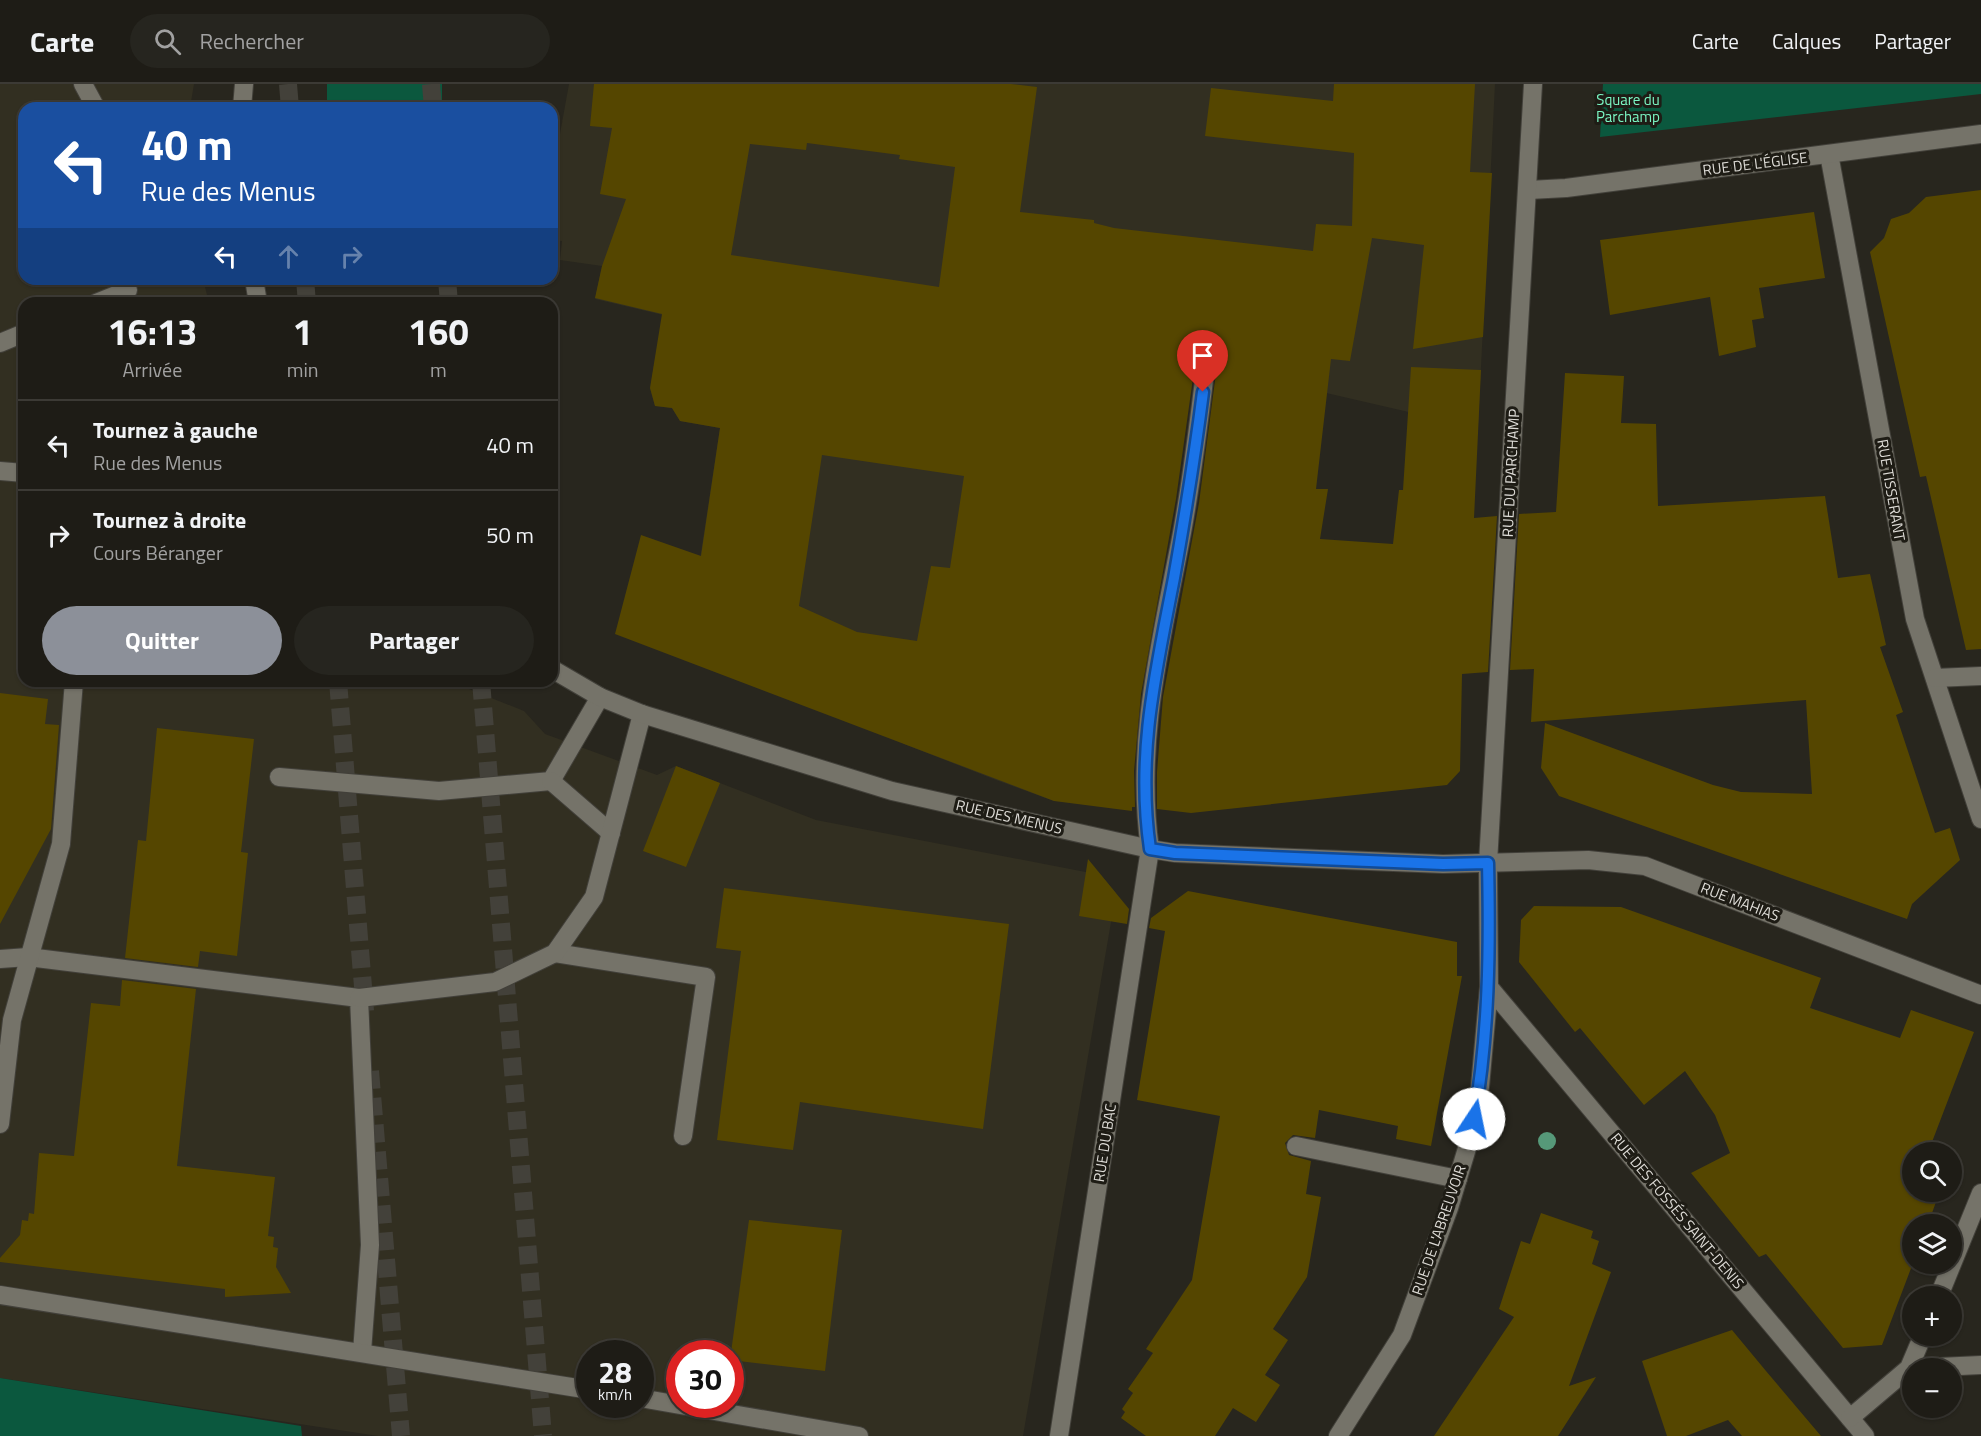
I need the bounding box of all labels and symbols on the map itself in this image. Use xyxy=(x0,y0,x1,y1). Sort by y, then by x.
park label: Square du Parchamp xyxy=(1596,88,1660,128)
street label: RUE DE L'ÉGLISE xyxy=(1701,146,1809,181)
pin xyxy=(1177,330,1228,392)
street label: RUE DU PARCHAMP xyxy=(1496,408,1525,538)
street label: RUE TISSERANT xyxy=(1871,437,1912,543)
street label: RUE DES MENUS xyxy=(954,793,1065,840)
street label: RUE MAHIAS xyxy=(1697,876,1783,927)
position arrow xyxy=(1442,1087,1506,1151)
street label: RUE DU BAC xyxy=(1087,1102,1122,1184)
street label: RUE DES FOSSÉS SAINT-DENIS xyxy=(1605,1128,1750,1294)
street label: RUE DE L'ABREUVOIR xyxy=(1405,1161,1472,1298)
speed limit sign: 30 xyxy=(666,1340,744,1418)

